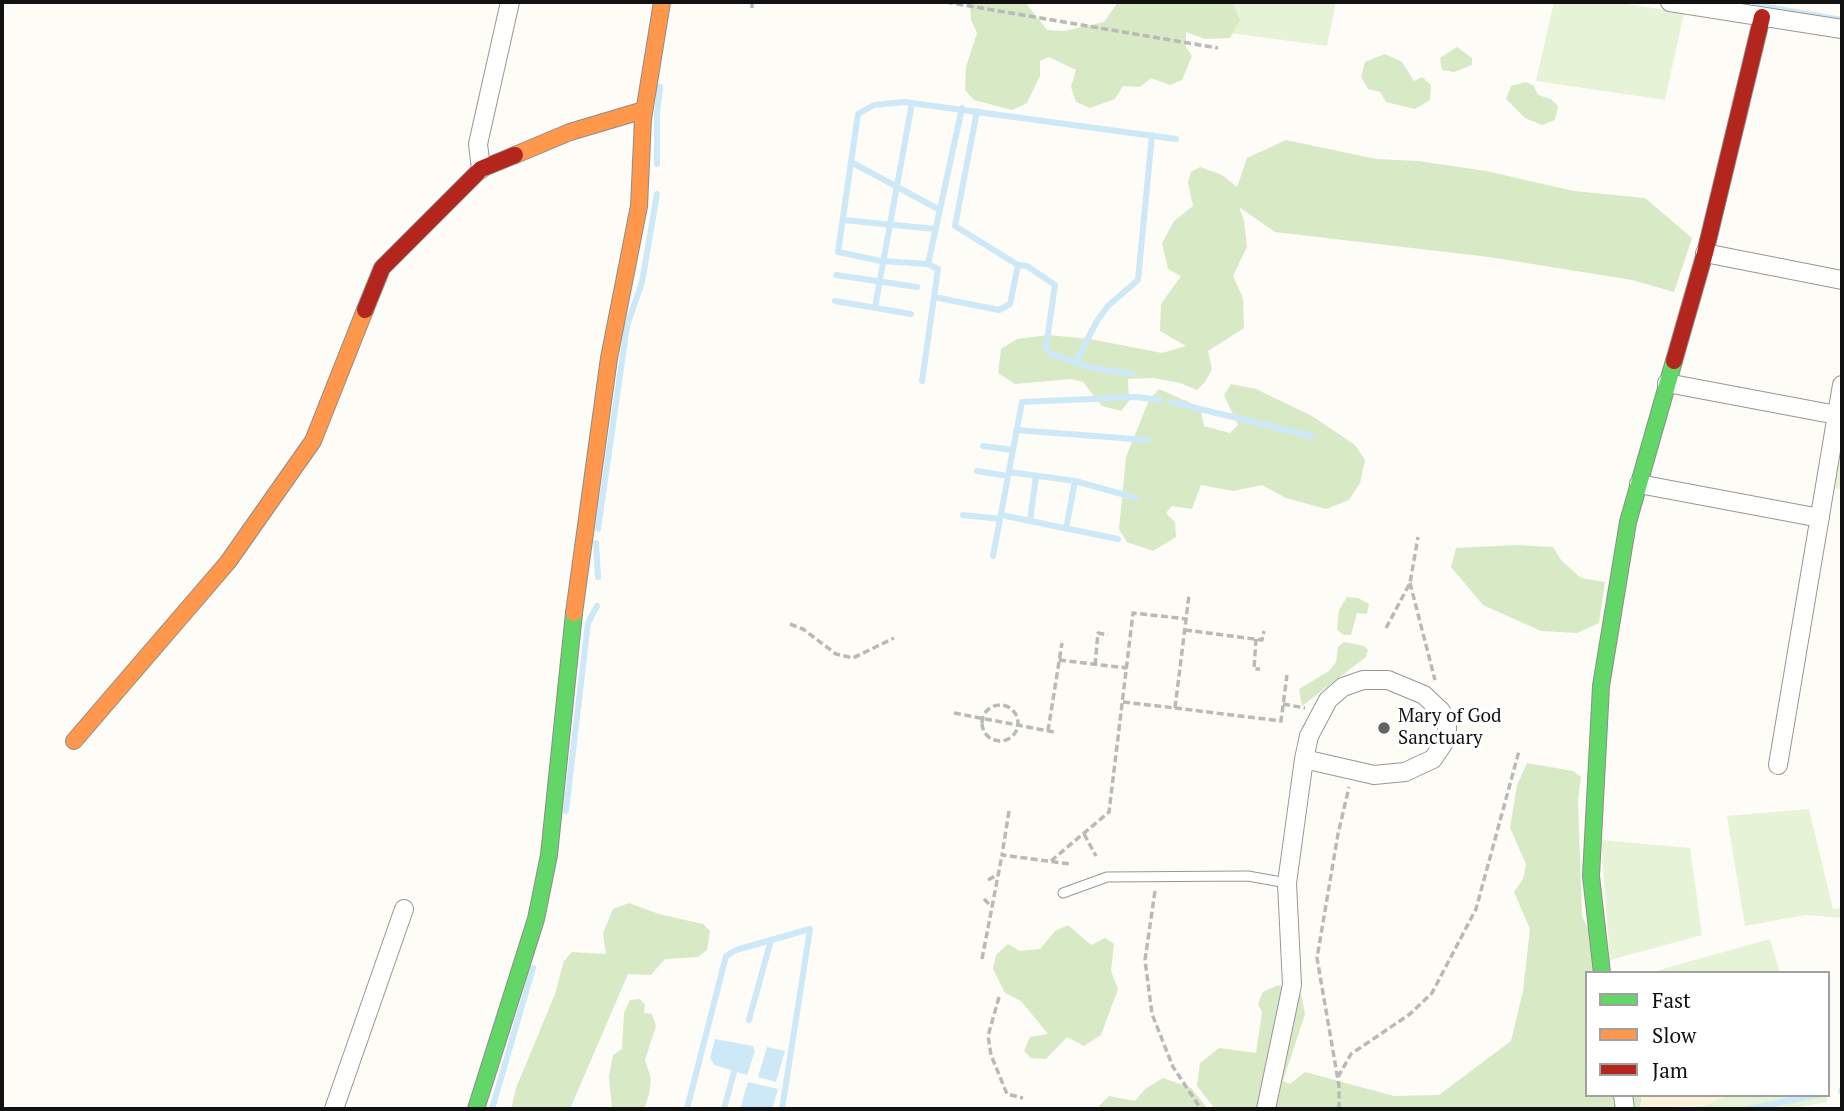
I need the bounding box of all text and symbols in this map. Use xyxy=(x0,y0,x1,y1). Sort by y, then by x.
place label: Mary of God Sanctuary xyxy=(1398,706,1502,750)
marker: Mary of God Sanctuary xyxy=(1376,720,1392,736)
legend xyxy=(1585,971,1830,1097)
text: Fast xyxy=(1652,986,1691,1014)
text: Slow xyxy=(1652,1021,1696,1049)
text: Jam xyxy=(1652,1056,1688,1084)

